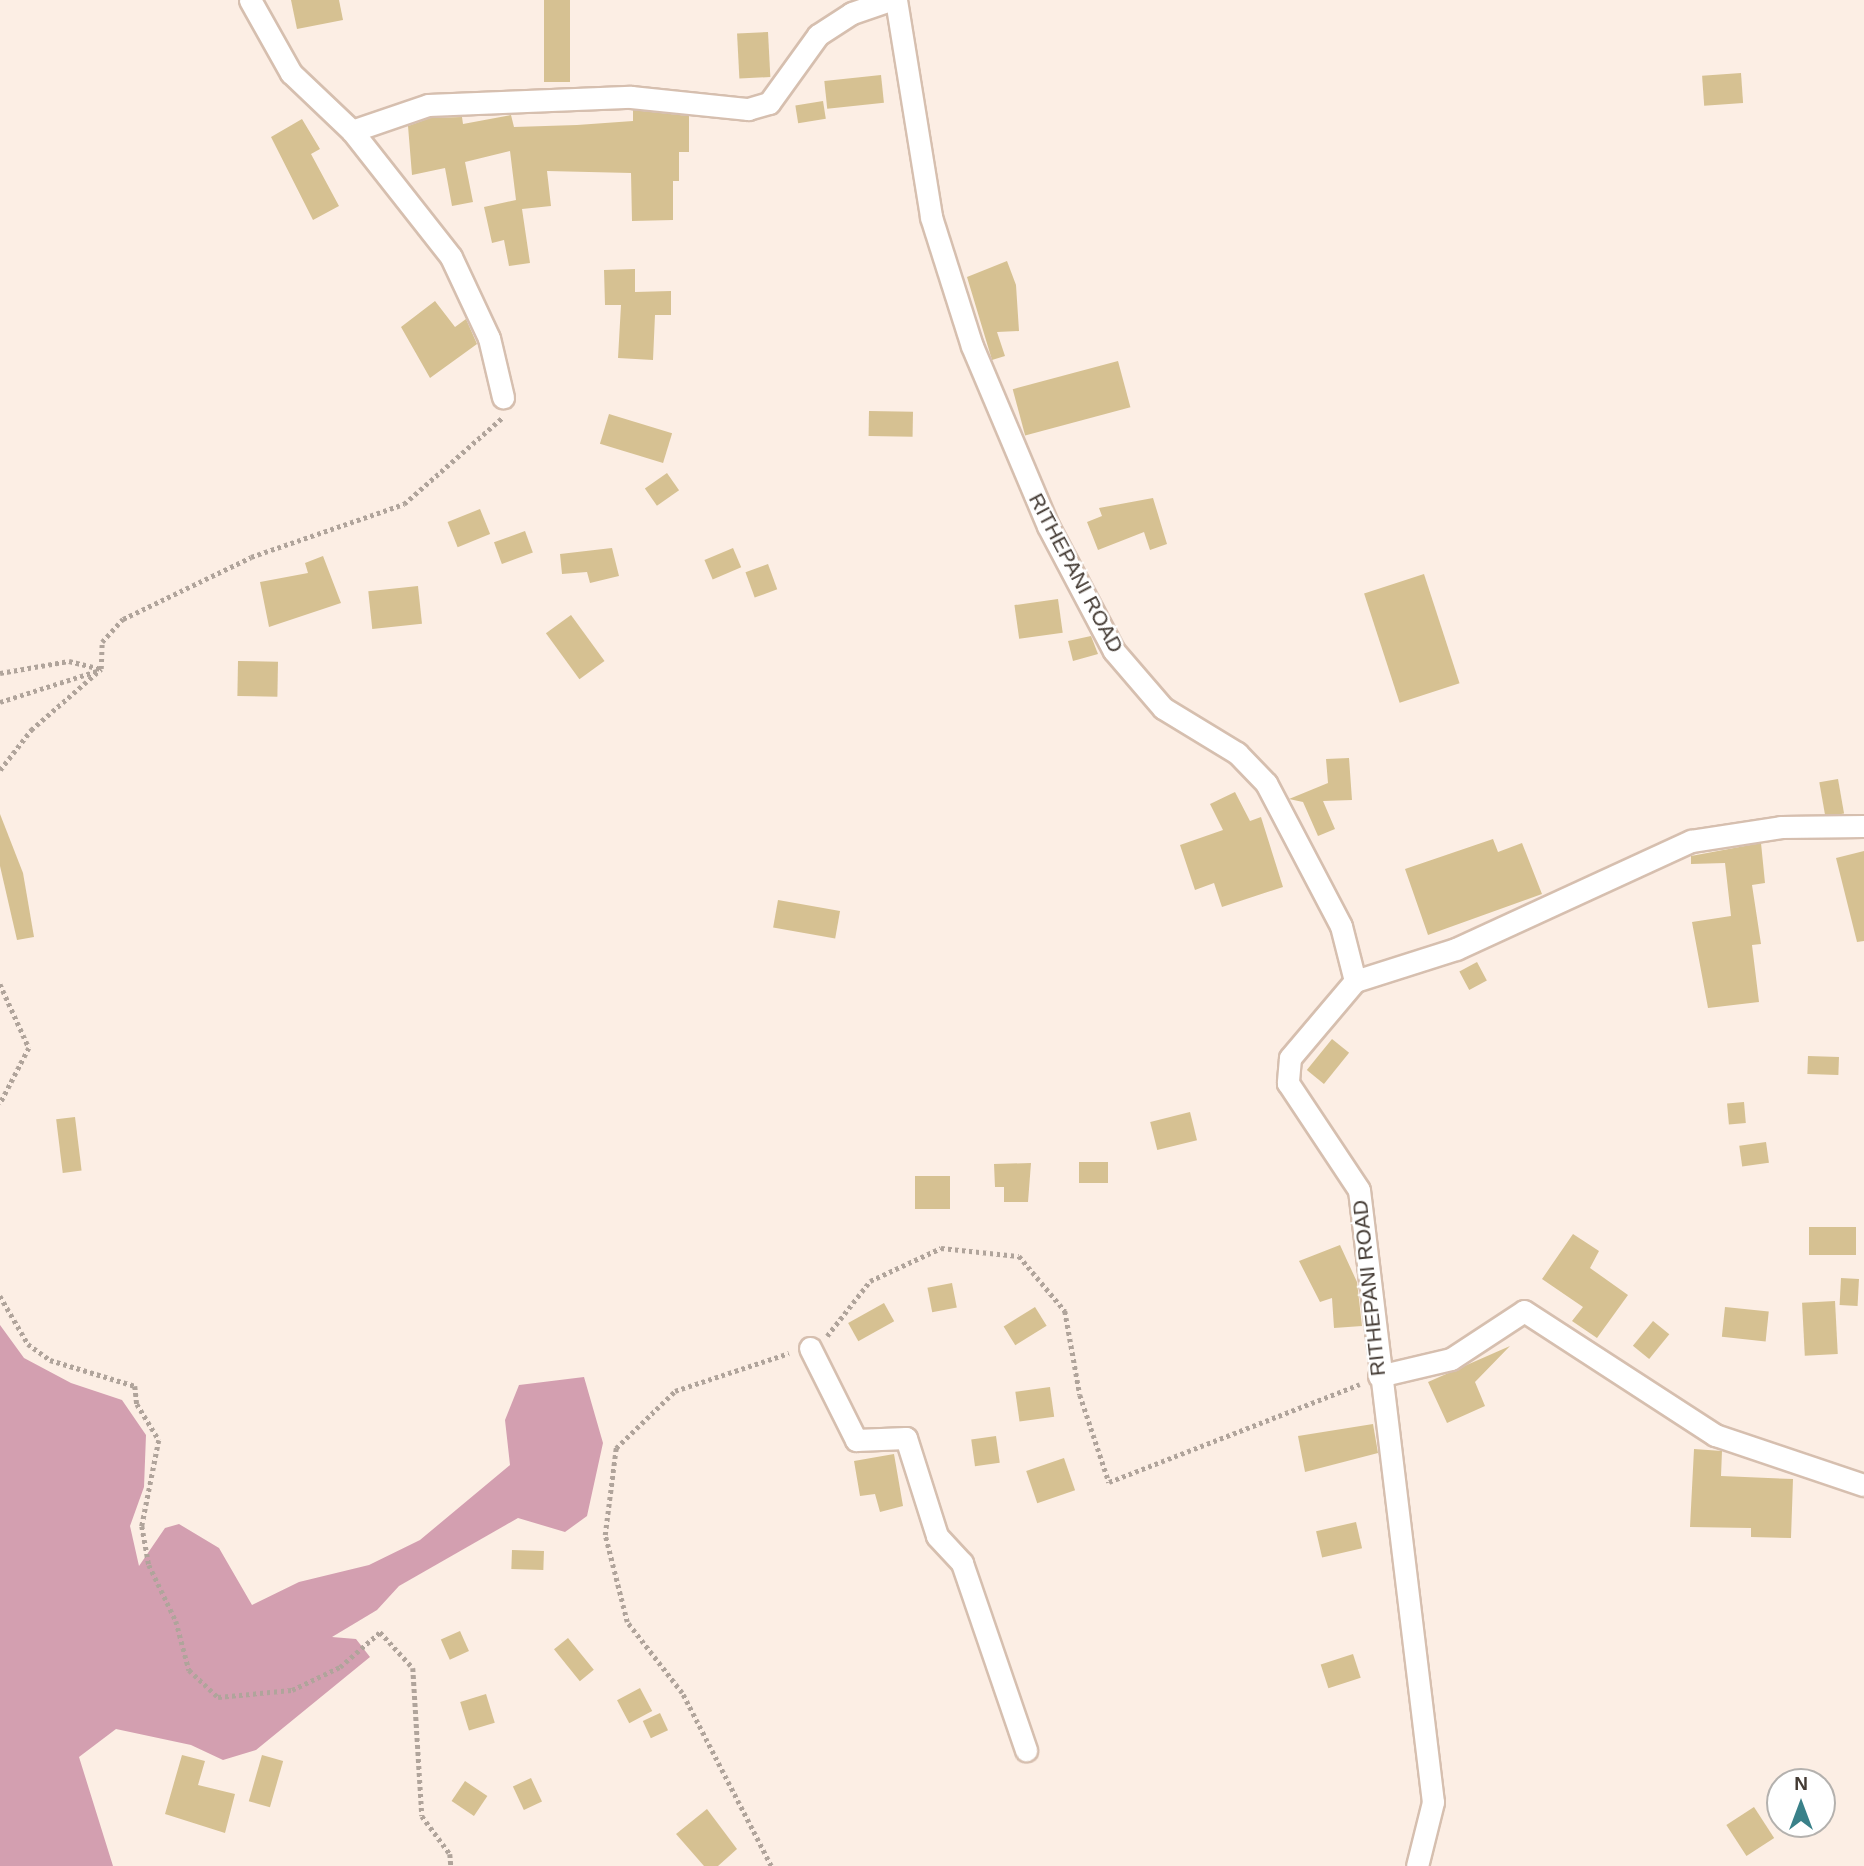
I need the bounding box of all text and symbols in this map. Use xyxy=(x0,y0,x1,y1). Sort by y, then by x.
street label: RITHEPANI ROAD xyxy=(1023,489,1129,657)
street label: RITHEPANI ROAD xyxy=(1347,1199,1391,1377)
north arrow xyxy=(1766,1768,1836,1838)
text: N xyxy=(1794,1773,1808,1794)

